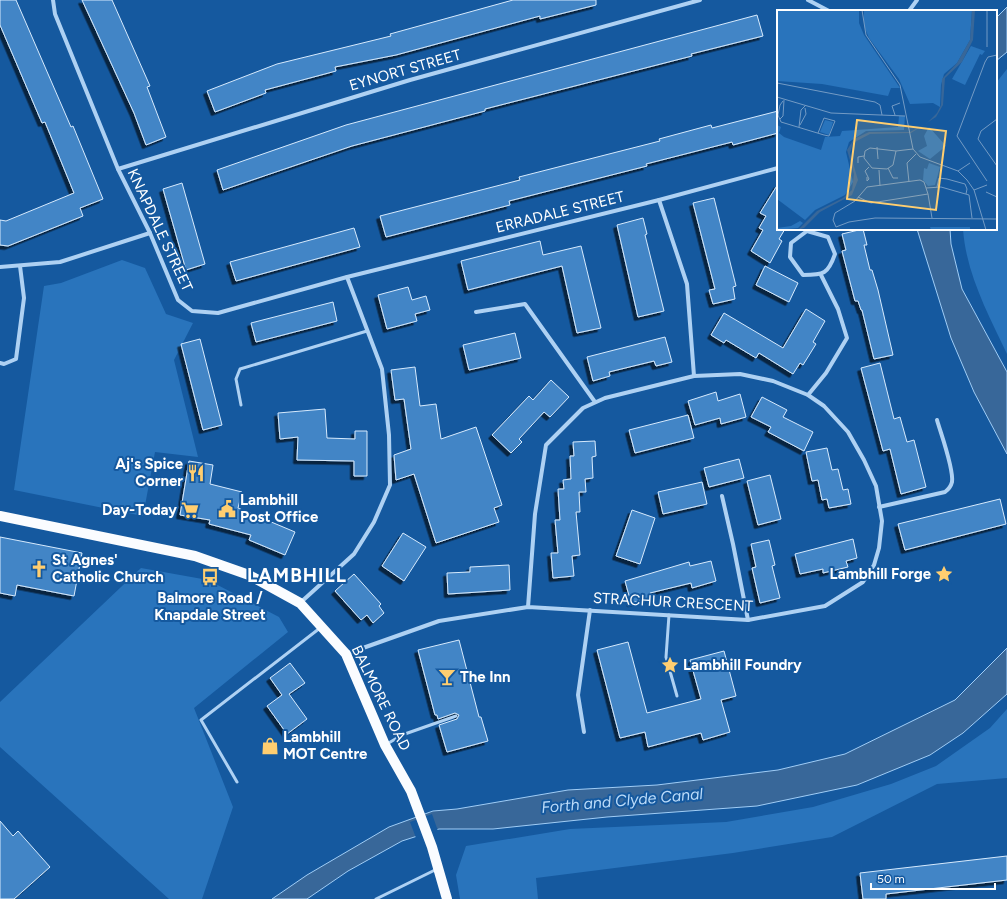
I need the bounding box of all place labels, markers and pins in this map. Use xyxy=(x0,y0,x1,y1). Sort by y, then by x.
place label: Aj's Spice Corner xyxy=(115,455,184,490)
restaurant icon: Aj's Spice Corner xyxy=(186,463,206,483)
place label: Lambhill Post Office xyxy=(240,491,319,526)
public building icon: Lambhill Post Office xyxy=(217,499,237,519)
supermarket icon: Day-Today xyxy=(180,500,200,520)
place label: Day-Today xyxy=(102,501,177,519)
place label: St Agnes' Catholic Church xyxy=(52,551,164,586)
church icon: St Agnes' Catholic Church xyxy=(29,559,49,579)
place icon: Lambhill Forge xyxy=(934,564,954,584)
place label: Lambhill Forge xyxy=(830,565,932,583)
bus stop icon: Balmore Road / Knapdale Street xyxy=(200,567,220,587)
place label: Balmore Road / Knapdale Street xyxy=(154,589,266,624)
place icon: Lambhill Foundry xyxy=(660,655,680,675)
place label: Lambhill Foundry xyxy=(683,656,802,674)
bar icon: The Inn xyxy=(437,667,457,687)
place label: The Inn xyxy=(460,668,511,686)
place label: Lambhill MOT Centre xyxy=(283,728,368,763)
shop icon: Lambhill MOT Centre xyxy=(260,736,280,756)

